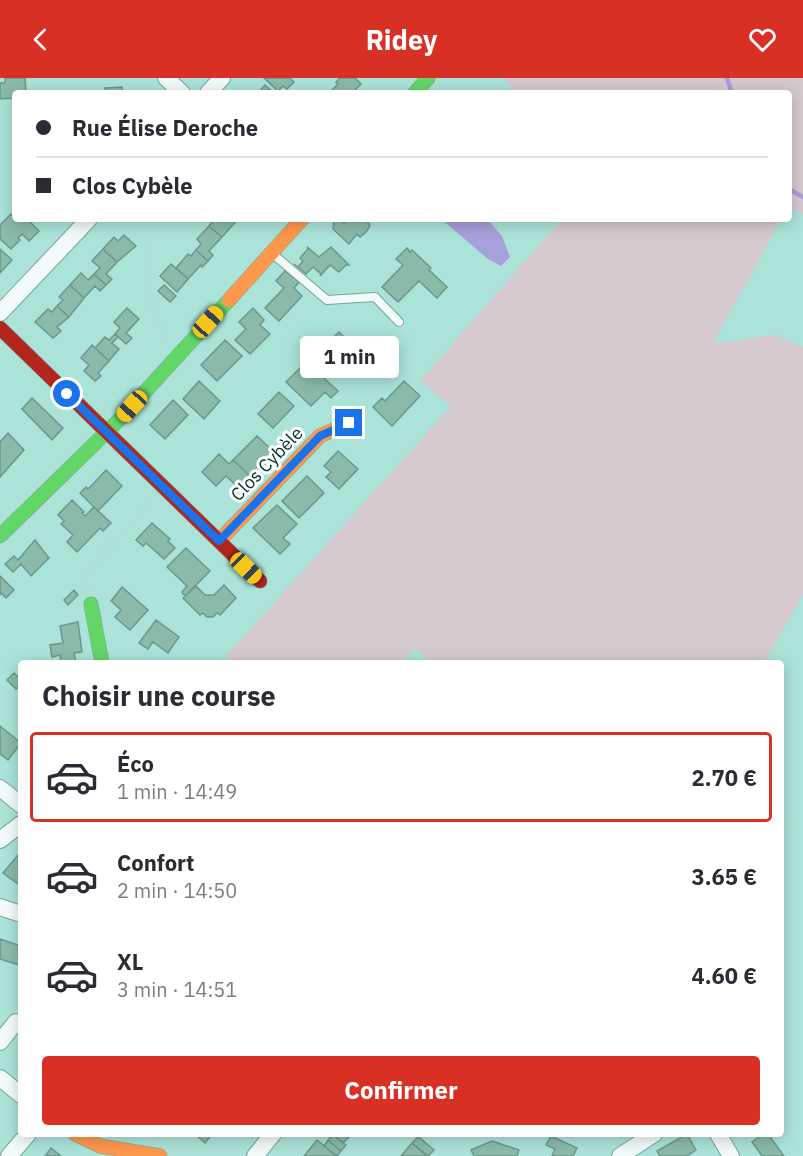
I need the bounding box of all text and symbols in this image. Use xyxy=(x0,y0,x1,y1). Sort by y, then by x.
text: Ridey xyxy=(366,22,437,57)
icon: back xyxy=(24,23,57,56)
icon: heart xyxy=(746,23,779,56)
text: Rue Élise Deroche xyxy=(72,113,258,142)
text: Clos Cybèle xyxy=(72,171,193,200)
car xyxy=(189,303,227,341)
callout: 1 min xyxy=(300,336,398,378)
text: 1 min xyxy=(323,343,376,370)
route start xyxy=(53,380,80,407)
car xyxy=(113,387,151,425)
route end xyxy=(335,409,362,436)
street label: Clos Cybèle xyxy=(226,422,308,506)
car xyxy=(227,549,265,587)
text: Choisir une course xyxy=(42,678,276,713)
text: Éco xyxy=(117,749,154,778)
icon: car xyxy=(45,750,99,804)
text: 2.70 € xyxy=(692,763,757,792)
text: 1 min · 14:49 xyxy=(117,778,237,805)
text: Confort xyxy=(117,848,195,877)
icon: car xyxy=(45,849,99,903)
text: 3.65 € xyxy=(692,862,757,891)
text: 2 min · 14:50 xyxy=(117,877,237,904)
text: XL xyxy=(117,947,143,976)
icon: car xyxy=(45,948,99,1002)
text: 4.60 € xyxy=(692,961,757,990)
text: 3 min · 14:51 xyxy=(117,976,237,1003)
button: Confirmer xyxy=(42,1056,760,1125)

